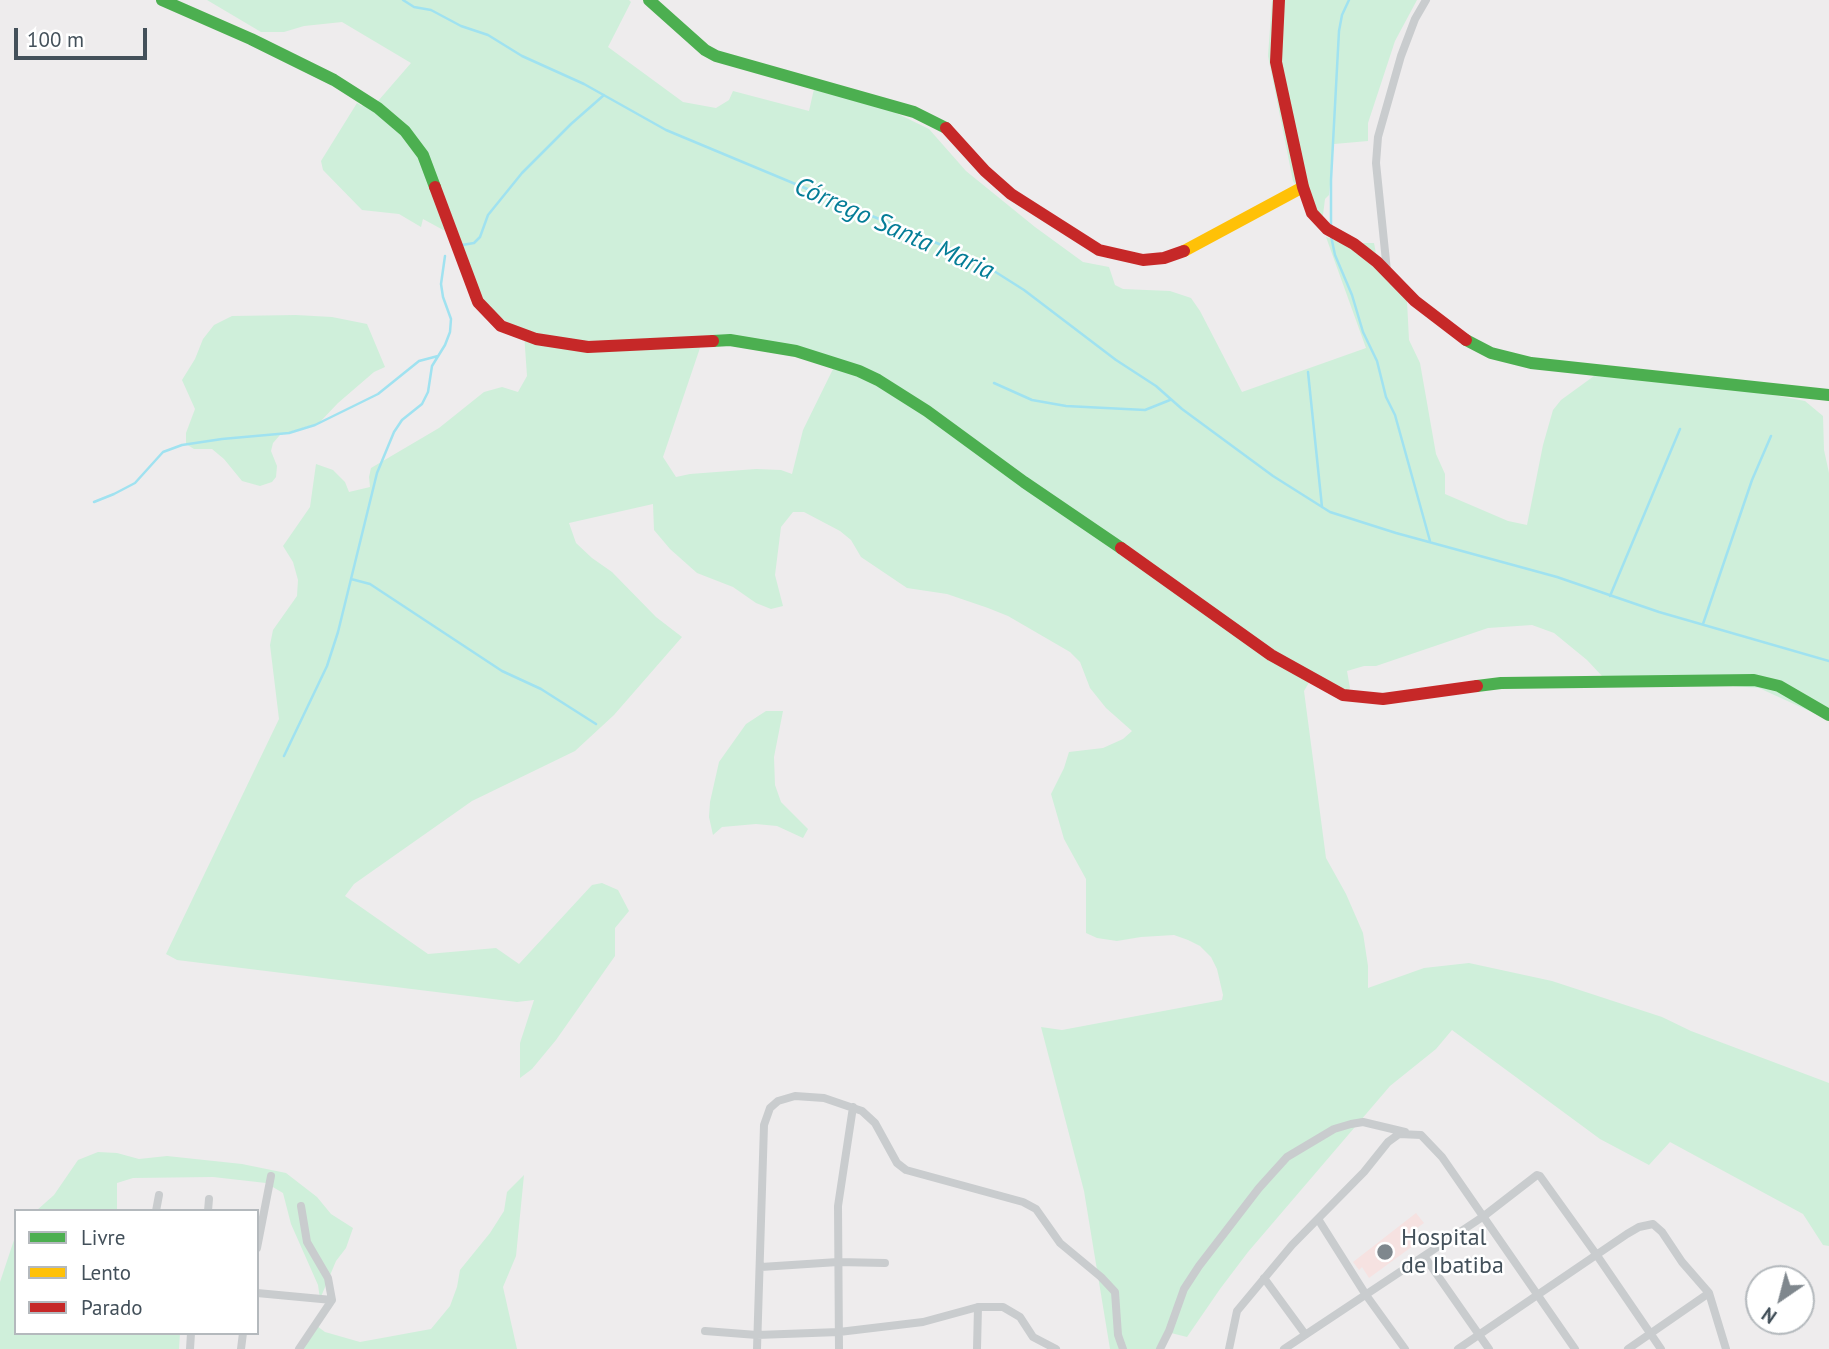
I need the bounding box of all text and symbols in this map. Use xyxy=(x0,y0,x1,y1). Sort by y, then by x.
scale bar xyxy=(18,14,150,58)
text: 100 m xyxy=(27,26,84,53)
water label: Córrego Santa Maria xyxy=(789,171,999,287)
legend xyxy=(14,1209,259,1335)
text: Livre xyxy=(81,1224,125,1251)
place label: Hospital de Ibatiba xyxy=(1401,1224,1504,1280)
marker: Hospital de Ibatiba xyxy=(1375,1242,1395,1262)
text: Lento xyxy=(81,1259,131,1286)
north arrow xyxy=(1745,1265,1815,1335)
text: Parado xyxy=(81,1294,143,1321)
text: N xyxy=(1757,1302,1781,1329)

